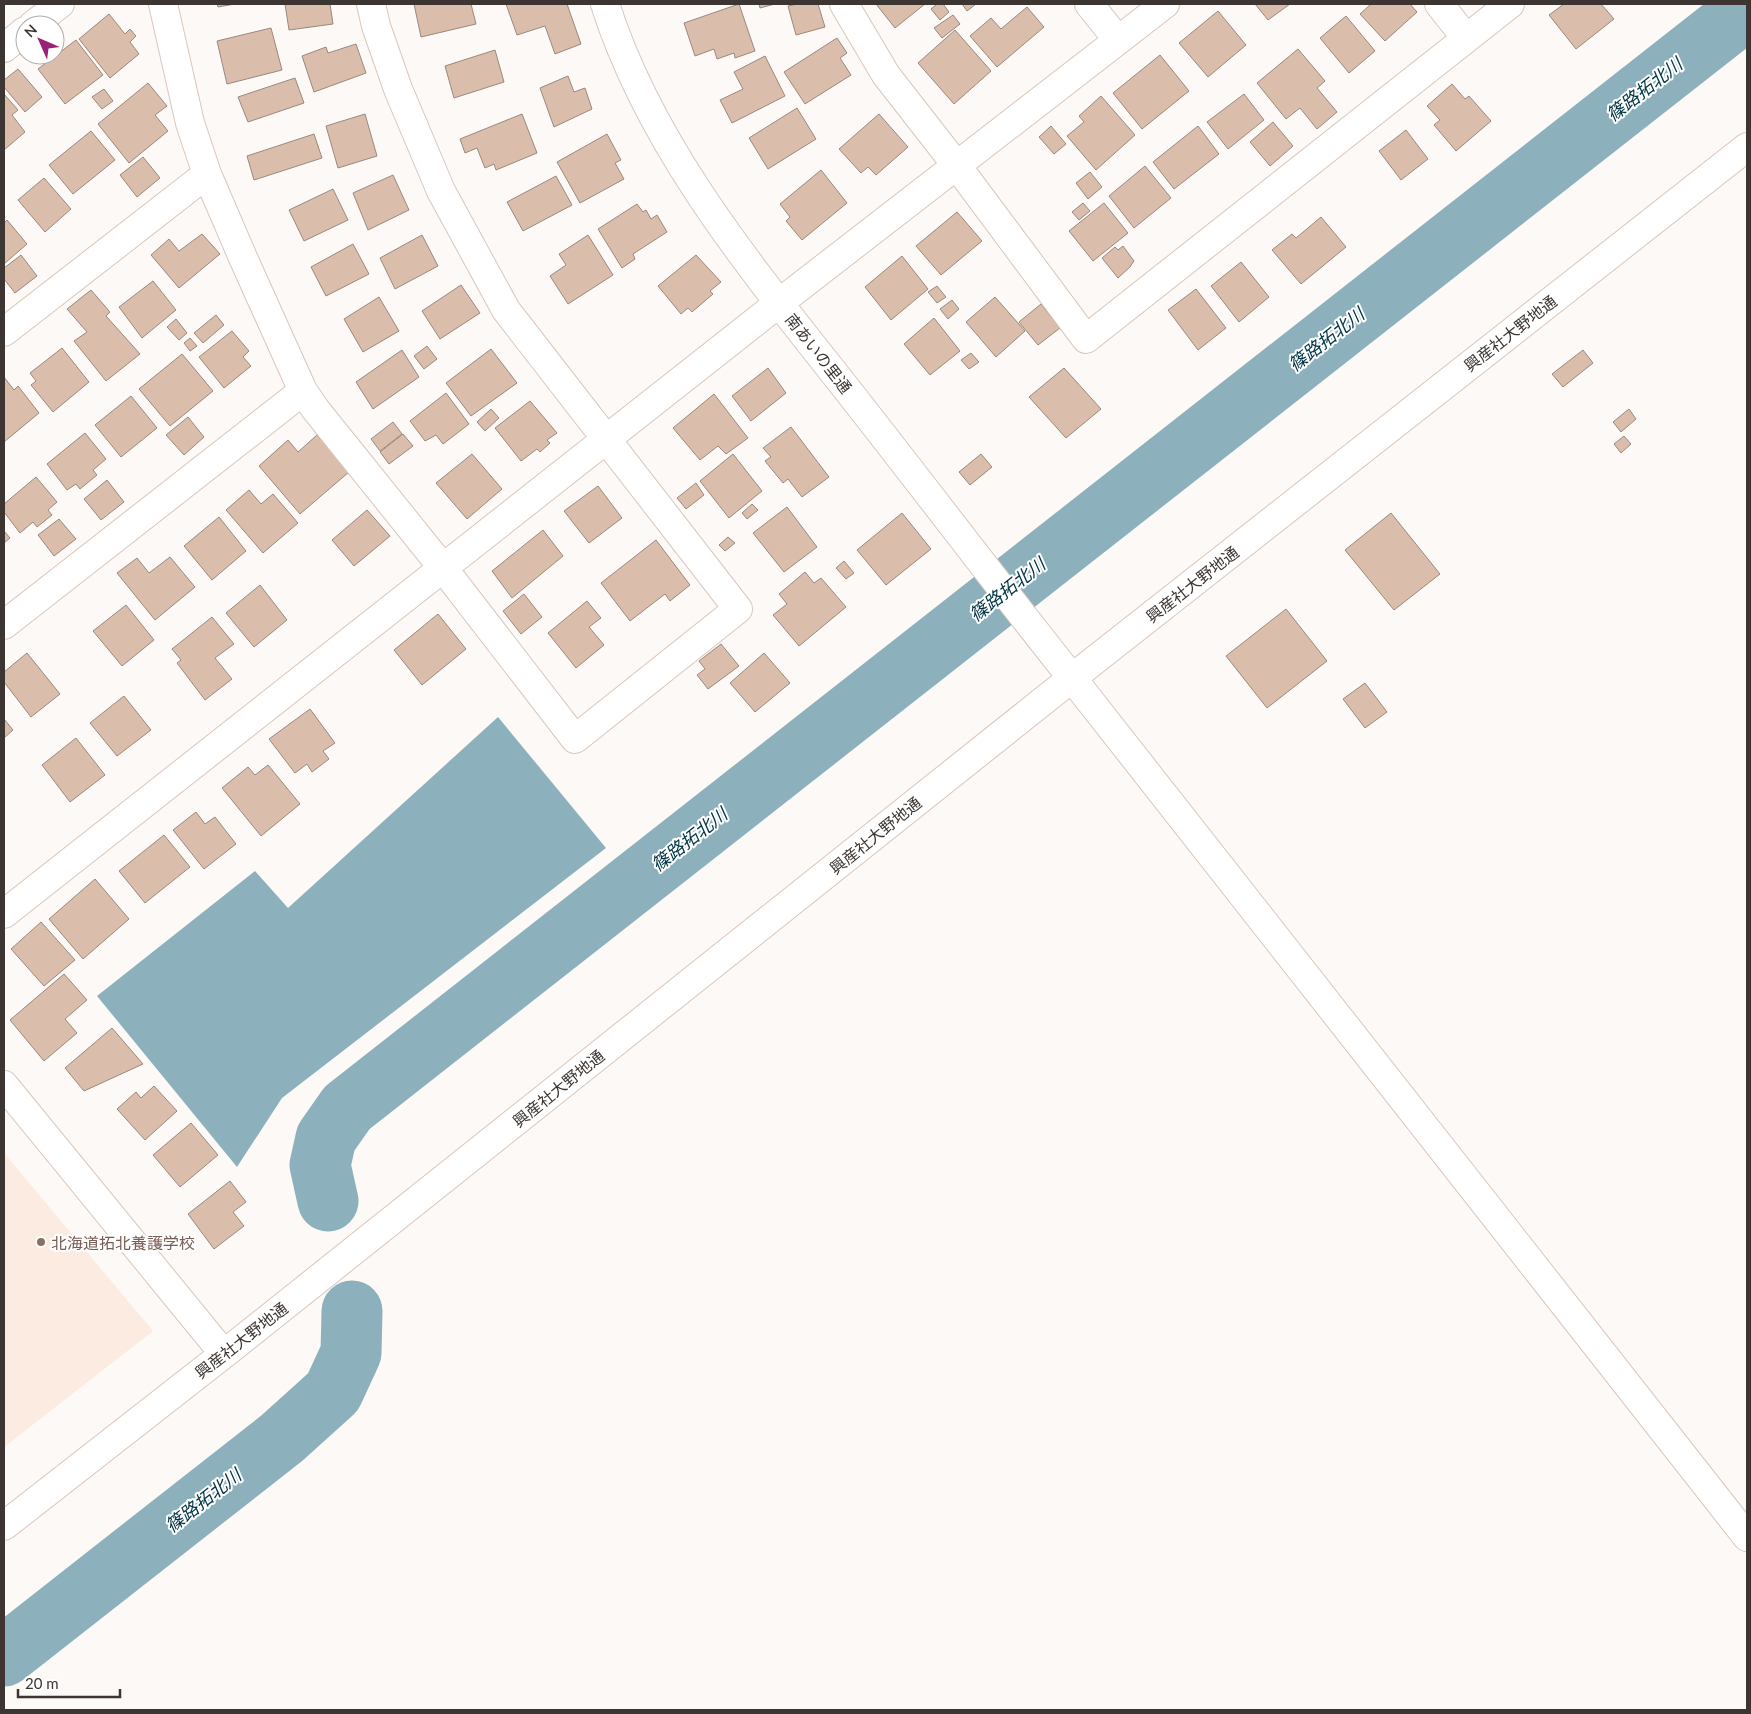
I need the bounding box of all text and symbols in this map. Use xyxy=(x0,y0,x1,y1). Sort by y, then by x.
north arrow xyxy=(15,15,65,65)
text: N xyxy=(21,21,40,40)
water label: 篠路拓北川 xyxy=(1602,51,1688,125)
street label: 興産社大野地通 xyxy=(1460,291,1560,375)
water label: 篠路拓北川 xyxy=(1284,301,1370,375)
street label: 南あいの里通 xyxy=(782,309,856,397)
street label: 興産社大野地通 xyxy=(1142,542,1242,626)
water label: 篠路拓北川 xyxy=(965,551,1051,625)
street label: 興産社大野地通 xyxy=(825,792,925,878)
water label: 篠路拓北川 xyxy=(647,801,733,875)
street label: 興産社大野地通 xyxy=(508,1045,608,1131)
place label: 北海道拓北養護学校 xyxy=(51,1233,195,1252)
marker: 北海道拓北養護学校 xyxy=(35,1236,47,1248)
street label: 興産社大野地通 xyxy=(191,1298,291,1382)
water label: 篠路拓北川 xyxy=(161,1462,247,1536)
scale bar xyxy=(18,1666,120,1698)
text: 20 m xyxy=(25,1674,59,1692)

